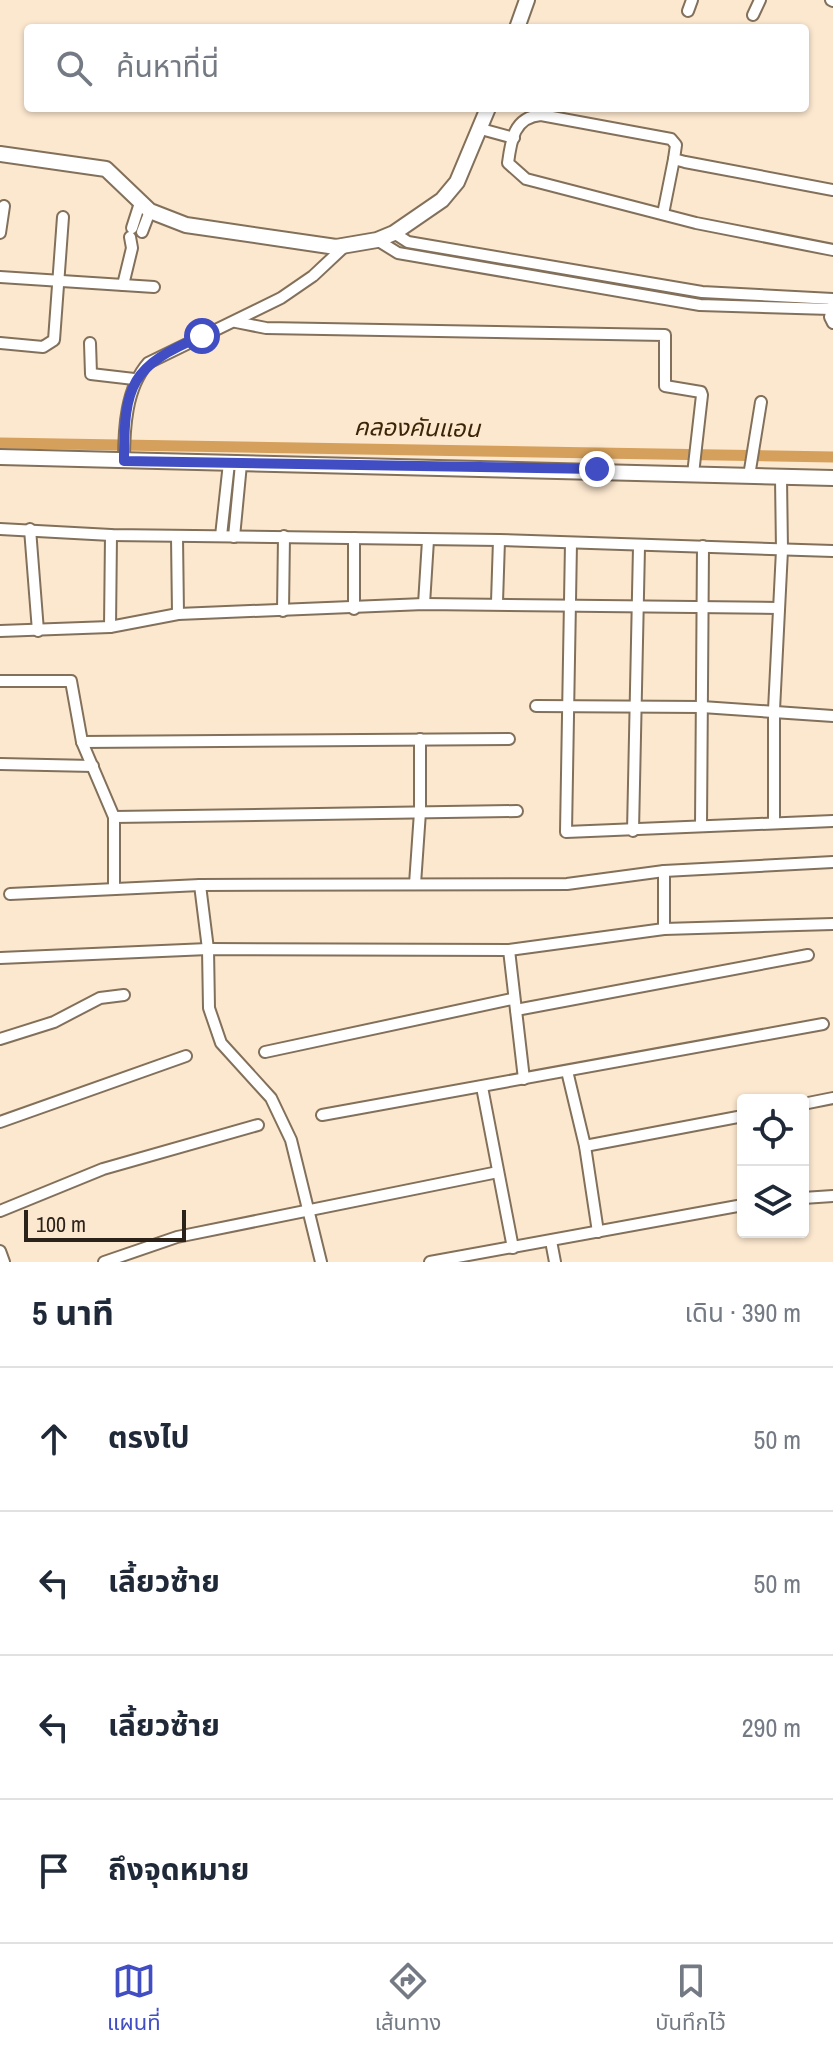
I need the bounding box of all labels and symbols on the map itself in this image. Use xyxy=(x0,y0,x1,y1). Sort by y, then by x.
route start xyxy=(184,318,220,354)
water label: คลองคันแอน xyxy=(354,410,482,444)
route end xyxy=(579,451,615,487)
scale bar xyxy=(24,1206,186,1242)

